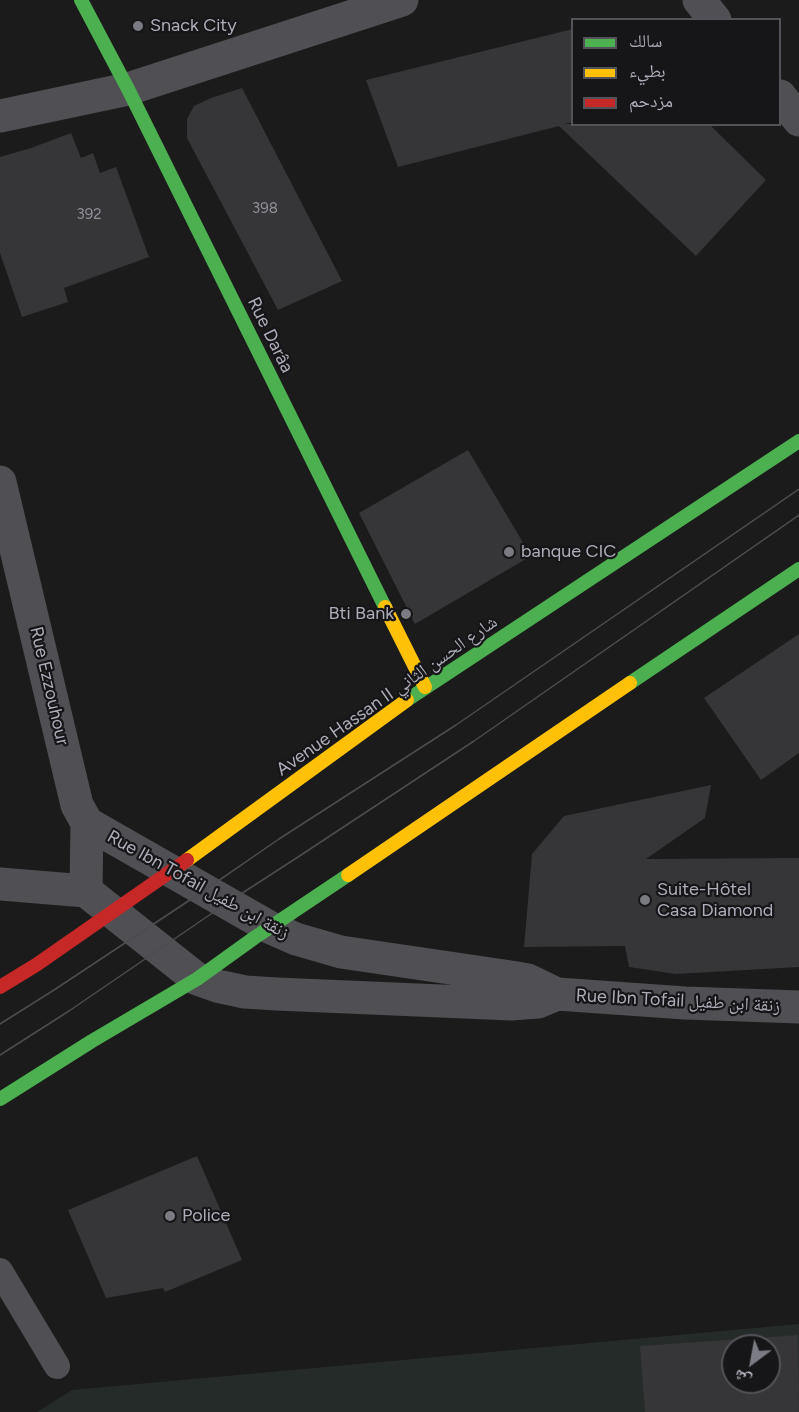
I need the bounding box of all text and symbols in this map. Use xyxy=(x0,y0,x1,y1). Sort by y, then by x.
place label: Snack City xyxy=(150,15,237,37)
legend xyxy=(571,18,781,126)
marker: Snack City xyxy=(131,19,145,33)
text: سالك xyxy=(629,30,662,52)
text: بطيء xyxy=(629,60,666,82)
text: مزدحم xyxy=(629,90,673,112)
house number: 398 xyxy=(252,200,278,218)
house number: 392 xyxy=(76,206,102,224)
street label: Rue Darâa xyxy=(242,294,298,376)
place label: banque CIC xyxy=(521,541,616,563)
marker: banque CIC xyxy=(502,545,516,559)
place label: Bti Bank xyxy=(329,603,394,625)
marker: Bti Bank xyxy=(399,607,413,621)
street label: Avenue Hassan II شارع الحسن الثاني xyxy=(272,611,502,781)
street label: Rue Ezzouhour xyxy=(25,625,73,747)
street label: Rue Ibn Tofail زنقة ابن طفيل xyxy=(103,826,293,944)
place label: Suite-Hôtel Casa Diamond xyxy=(657,879,773,922)
marker: Suite-Hôtel Casa Diamond xyxy=(638,893,652,907)
street label: Rue Ibn Tofail زنقة ابن طفيل xyxy=(575,985,781,1017)
place label: Police xyxy=(182,1205,230,1227)
marker: Police xyxy=(163,1209,177,1223)
north arrow xyxy=(721,1334,781,1394)
text: ش xyxy=(730,1365,754,1391)

